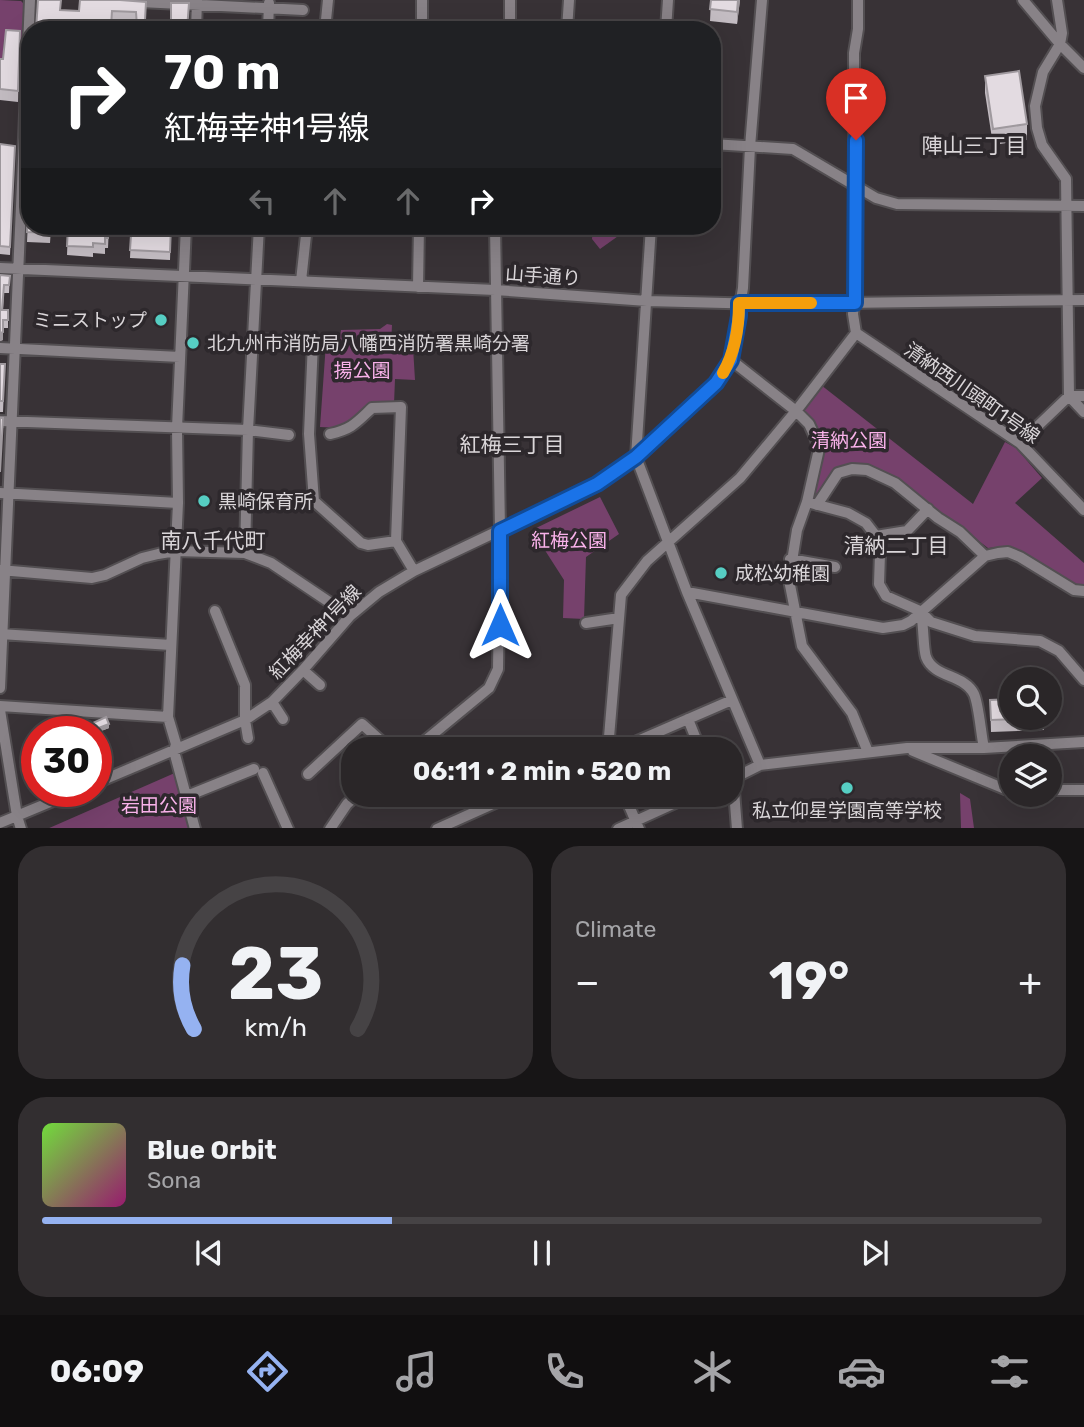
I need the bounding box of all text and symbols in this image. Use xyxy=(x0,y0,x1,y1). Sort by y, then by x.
text: 70 m xyxy=(164,43,281,101)
icon: right xyxy=(49,49,140,140)
pin xyxy=(826,68,886,140)
icon: arrive xyxy=(837,79,875,117)
text: 紅梅幸神1号線 xyxy=(164,109,370,147)
district label: 陣山三丁目 xyxy=(922,133,1027,158)
icon: left xyxy=(243,182,281,220)
icon: ahead xyxy=(316,182,354,220)
icon: ahead xyxy=(389,182,427,220)
icon: right xyxy=(462,182,500,220)
street label: 山手通り xyxy=(504,262,582,290)
place label: ミニストップ xyxy=(33,309,147,332)
marker: ミニストップ xyxy=(153,312,169,328)
place label: 北九州市消防局八幡西消防署黒崎分署 xyxy=(207,332,530,355)
marker: 北九州市消防局八幡西消防署黒崎分署 xyxy=(185,335,201,351)
street label: 清納西川頭町1号線 xyxy=(900,338,1044,448)
park label: 揚公園 xyxy=(333,359,391,382)
park label: 清納公園 xyxy=(811,429,887,452)
district label: 紅梅三丁目 xyxy=(460,432,565,457)
place label: 黒崎保育所 xyxy=(218,490,313,513)
marker: 黒崎保育所 xyxy=(196,493,212,509)
district label: 南八千代町 xyxy=(161,528,266,553)
park label: 紅梅公園 xyxy=(531,529,607,552)
district label: 清納二丁目 xyxy=(844,533,949,558)
place label: 成松幼稚園 xyxy=(735,562,830,585)
marker: 成松幼稚園 xyxy=(713,565,729,581)
street label: 紅梅幸神1号線 xyxy=(264,580,366,684)
position arrow xyxy=(463,588,537,662)
map controls xyxy=(999,667,1062,807)
button: search xyxy=(999,667,1062,730)
speed limit sign: 30 xyxy=(21,716,112,807)
button: layers xyxy=(999,744,1062,807)
text: 06:11 · 2 min · 520 m xyxy=(413,756,671,787)
marker: 私立仰星学園高等学校 xyxy=(839,780,855,796)
park label: 岩田公園 xyxy=(121,794,197,817)
place label: 私立仰星学園高等学校 xyxy=(752,799,942,822)
text: Climate xyxy=(575,915,656,943)
text: 23 xyxy=(228,931,323,1017)
text: 19° xyxy=(769,950,849,1012)
text: − xyxy=(575,959,600,1005)
text: + xyxy=(1018,959,1042,1005)
text: km/h xyxy=(244,1012,307,1041)
text: Blue Orbit xyxy=(147,1135,277,1166)
text: Sona xyxy=(147,1166,201,1194)
icon: previous xyxy=(190,1234,228,1272)
icon: pause xyxy=(523,1234,561,1272)
icon: next xyxy=(856,1234,894,1272)
icon: directions xyxy=(243,1347,292,1396)
icon: music xyxy=(392,1347,441,1396)
icon: phone xyxy=(540,1347,589,1396)
icon: climate xyxy=(688,1347,737,1396)
icon: car xyxy=(837,1347,886,1396)
icon: filters xyxy=(985,1347,1034,1396)
text: 06:09 xyxy=(50,1352,144,1390)

